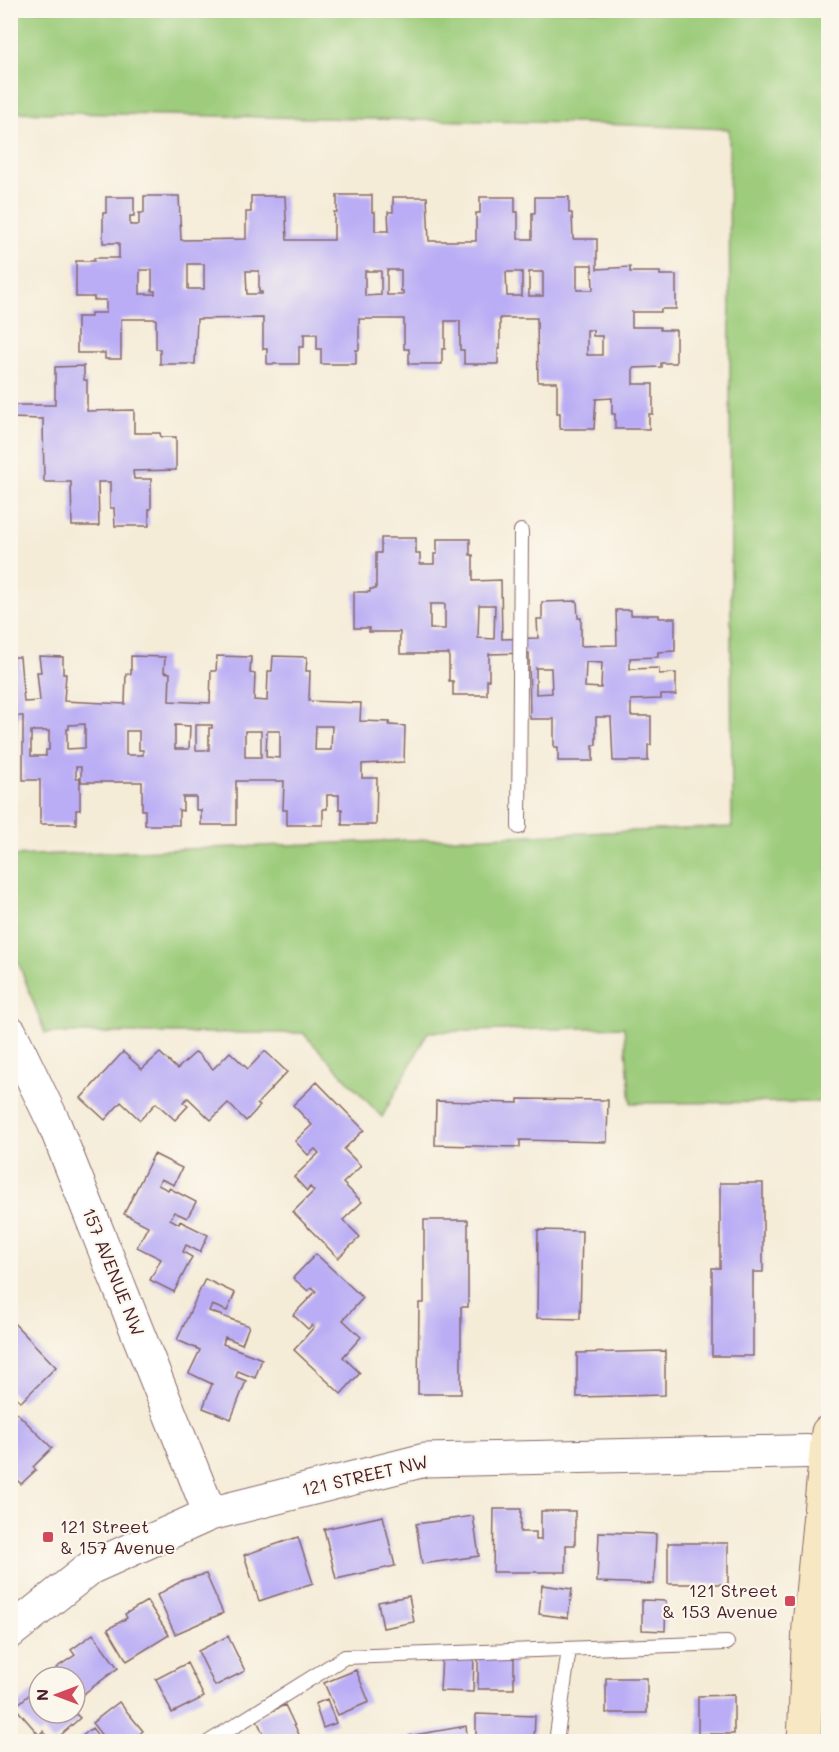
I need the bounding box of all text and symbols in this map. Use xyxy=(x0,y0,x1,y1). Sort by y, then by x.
street label: 157 AVENUE NW xyxy=(77,1204,151,1339)
street label: 121 STREET NW xyxy=(299,1449,430,1501)
place label: 121 Street & 157 Avenue xyxy=(60,1514,175,1559)
marker: 121 Street & 157 Avenue xyxy=(41,1530,55,1544)
place label: 121 Street & 153 Avenue xyxy=(662,1578,778,1623)
marker: 121 Street & 153 Avenue xyxy=(783,1594,797,1608)
north arrow xyxy=(27,1665,87,1725)
text: N xyxy=(31,1689,52,1701)

